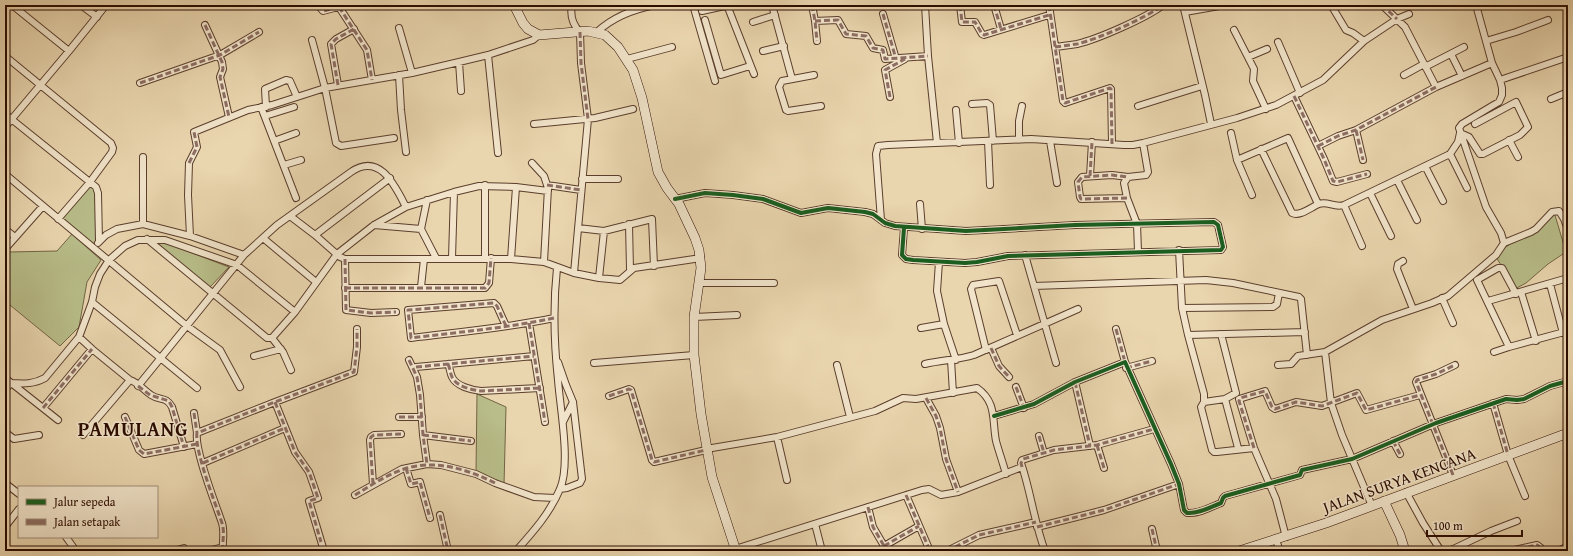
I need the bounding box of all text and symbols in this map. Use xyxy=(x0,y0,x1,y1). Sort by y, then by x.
district label: PAMULANG xyxy=(78,414,188,443)
street label: JALAN SURYA KENCANA xyxy=(1317,441,1479,520)
legend xyxy=(18,486,158,538)
text: Jalur sepeda xyxy=(52,493,116,510)
scale bar xyxy=(1427,512,1522,538)
text: Jalan setapak xyxy=(52,513,121,530)
text: 100 m xyxy=(1433,517,1463,534)

